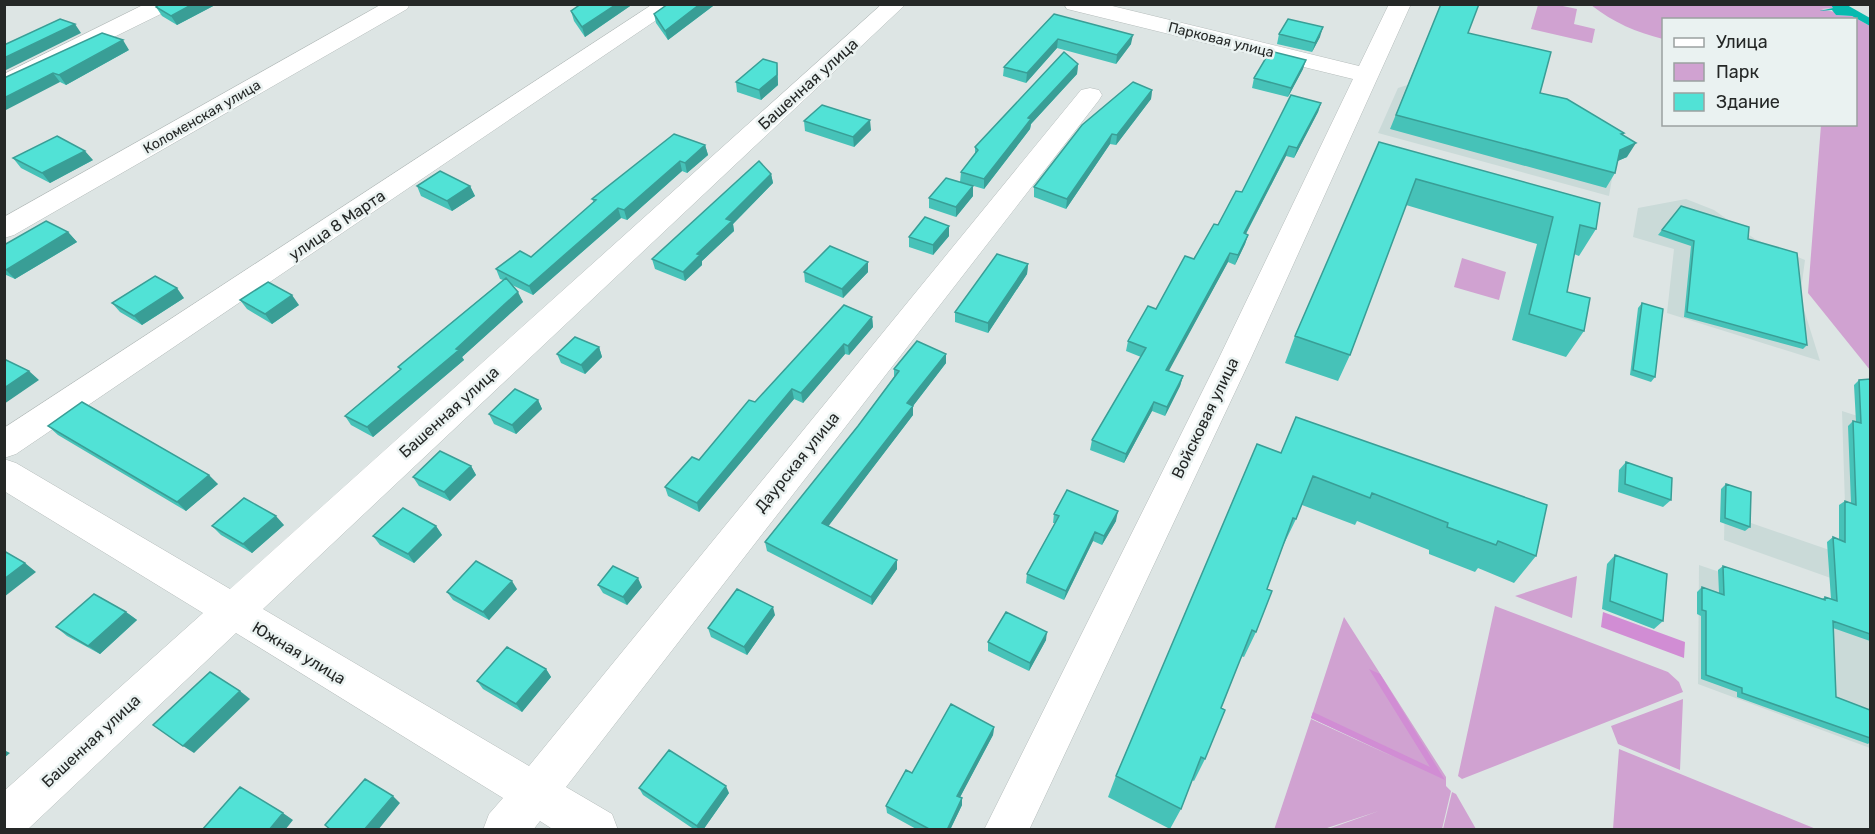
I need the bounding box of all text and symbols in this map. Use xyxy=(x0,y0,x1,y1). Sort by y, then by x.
legend xyxy=(1662,18,1857,126)
street label: Парковая улица xyxy=(1166,19,1276,61)
text: Улица xyxy=(1716,31,1768,53)
street label: Башенная улица xyxy=(754,34,862,134)
text: Парк xyxy=(1716,61,1760,83)
street label: Коломенская улица xyxy=(140,76,264,158)
text: Здание xyxy=(1716,91,1780,113)
street label: улица 8 Марта xyxy=(285,186,389,264)
street label: Войсковая улица xyxy=(1167,354,1243,482)
street label: Башенная улица xyxy=(395,362,503,462)
street label: Даурская улица xyxy=(751,408,843,516)
street label: Южная улица xyxy=(249,618,349,688)
street label: Башенная улица xyxy=(38,691,144,791)

